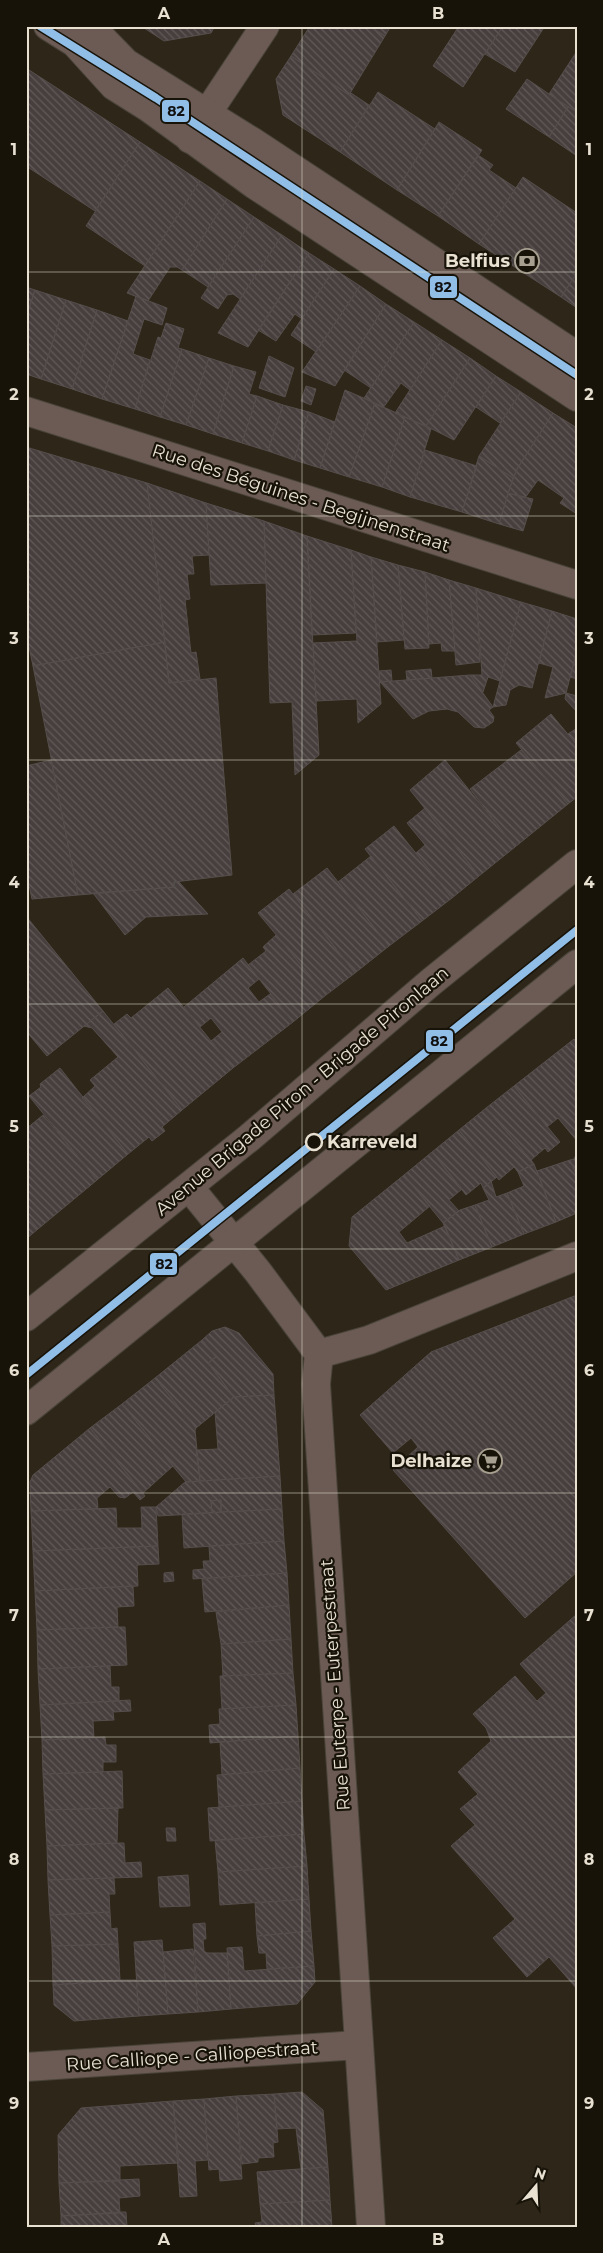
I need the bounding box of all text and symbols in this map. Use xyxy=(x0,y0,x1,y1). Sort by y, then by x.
text: A xyxy=(157,4,171,23)
text: B xyxy=(432,4,444,23)
line badge: 82 xyxy=(161,99,190,123)
text: 82 xyxy=(167,102,185,120)
text: 1 xyxy=(11,140,17,159)
text: 1 xyxy=(586,140,592,159)
bank icon: Belfius xyxy=(514,248,540,274)
place label: Belfius xyxy=(445,250,510,272)
line badge: 82 xyxy=(429,275,458,299)
text: 82 xyxy=(434,278,452,296)
text: 2 xyxy=(9,385,19,404)
text: 2 xyxy=(584,385,594,404)
street label: Rue des Béguines - Begijnenstraat xyxy=(149,439,453,557)
text: 3 xyxy=(8,629,19,648)
text: 3 xyxy=(583,629,594,648)
text: 4 xyxy=(8,873,20,892)
text: 4 xyxy=(583,873,595,892)
street label: Avenue Brigade Piron - Brigade Pironlaan xyxy=(151,962,453,1220)
line badge: 82 xyxy=(425,1029,454,1053)
text: 82 xyxy=(430,1032,448,1050)
text: 5 xyxy=(9,1117,19,1136)
text: 5 xyxy=(584,1117,594,1136)
place label: Karreveld xyxy=(327,1131,417,1153)
marker: Karreveld xyxy=(305,1133,323,1151)
line badge: 82 xyxy=(149,1252,178,1276)
text: 82 xyxy=(155,1255,173,1273)
text: 6 xyxy=(9,1361,19,1380)
text: 6 xyxy=(584,1361,594,1380)
supermarket icon: Delhaize xyxy=(477,1448,503,1474)
place label: Delhaize xyxy=(390,1450,472,1472)
street label: Rue Euterpe - Euterpestraat xyxy=(315,1558,355,1812)
text: 7 xyxy=(9,1606,19,1625)
text: 7 xyxy=(584,1606,594,1625)
text: 8 xyxy=(9,1850,19,1869)
text: 8 xyxy=(584,1850,594,1869)
street label: Rue Calliope - Calliopestraat xyxy=(65,2036,319,2076)
text: 9 xyxy=(9,2094,19,2113)
text: 9 xyxy=(584,2094,594,2113)
north arrow xyxy=(510,2160,560,2210)
text: N xyxy=(532,2163,549,2184)
text: A xyxy=(157,2230,171,2249)
text: B xyxy=(432,2230,444,2249)

